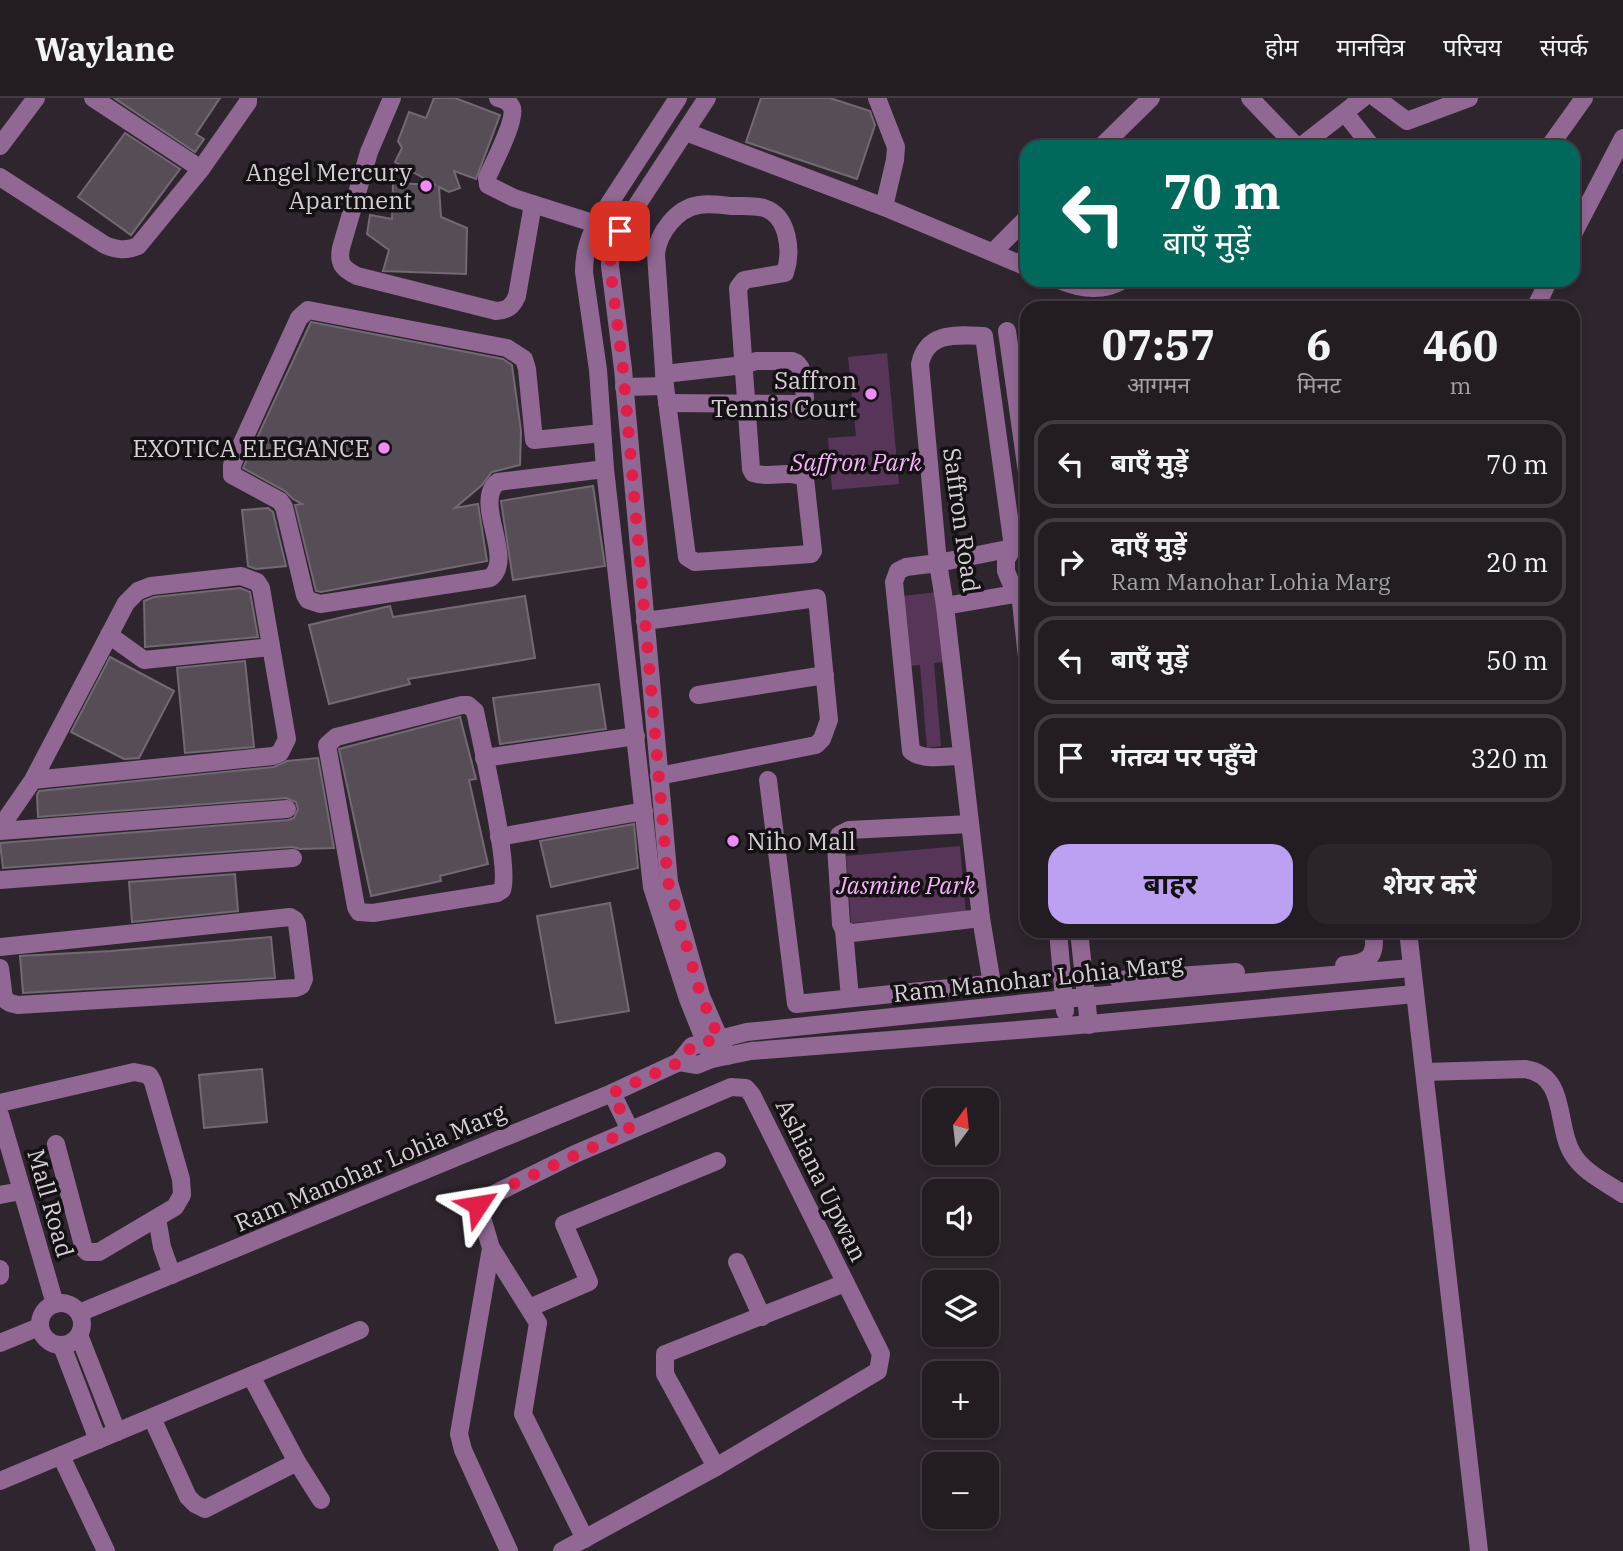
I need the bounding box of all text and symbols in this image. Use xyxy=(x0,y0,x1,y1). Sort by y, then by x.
text: Waylane xyxy=(35,27,175,70)
text: होम xyxy=(1265,31,1298,63)
text: मानचित्र xyxy=(1336,31,1405,63)
text: परिचय xyxy=(1443,31,1502,63)
text: संपर्क xyxy=(1540,31,1588,63)
place label: Angel Mercury Apartment xyxy=(246,156,412,216)
text: 70 m xyxy=(1163,159,1281,222)
icon: left xyxy=(1048,168,1139,259)
marker: Angel Mercury Apartment xyxy=(418,178,434,194)
pin xyxy=(590,201,650,261)
icon: arrive xyxy=(601,212,639,250)
text: बाएँ मुड़ें xyxy=(1163,221,1251,263)
text: 07:57 xyxy=(1102,317,1215,372)
text: 6 xyxy=(1306,317,1332,372)
text: 460 xyxy=(1423,318,1498,373)
place label: Saffron Tennis Court xyxy=(711,364,857,424)
text: आगमन xyxy=(1127,369,1190,399)
text: मिनट xyxy=(1297,369,1341,399)
text: m xyxy=(1450,370,1471,400)
marker: Saffron Tennis Court xyxy=(863,386,879,402)
place label: EXOTICA ELEGANCE xyxy=(133,432,370,464)
marker: EXOTICA ELEGANCE xyxy=(376,440,392,456)
icon: left xyxy=(1052,445,1090,483)
text: बाएँ मुड़ें xyxy=(1111,445,1188,479)
park label: Saffron Park xyxy=(789,446,922,478)
street label: Saffron Road xyxy=(936,446,988,594)
text: 70 m xyxy=(1486,447,1548,481)
text: दाएँ मुड़ें xyxy=(1111,528,1187,562)
icon: right xyxy=(1052,543,1090,581)
text: 20 m xyxy=(1486,545,1548,579)
text: Ram Manohar Lohia Marg xyxy=(1111,566,1390,596)
icon: left xyxy=(1052,641,1090,679)
text: बाएँ मुड़ें xyxy=(1111,641,1188,675)
text: 50 m xyxy=(1486,643,1548,677)
icon: arrive xyxy=(1052,739,1090,777)
text: गंतव्य पर पहुँचे xyxy=(1111,739,1257,773)
text: 320 m xyxy=(1470,741,1548,775)
place label: Niho Mall xyxy=(747,825,856,857)
marker: Niho Mall xyxy=(725,833,741,849)
button: बाहर xyxy=(1048,844,1293,924)
button: शेयर करें xyxy=(1307,844,1552,924)
park label: Jasmine Park xyxy=(835,869,976,901)
street label: Ram Manohar Lohia Marg xyxy=(891,947,1185,1009)
north arrow xyxy=(922,1088,999,1166)
map controls xyxy=(922,1088,999,1529)
street label: Ashiana Upwan xyxy=(769,1093,875,1267)
street label: Ram Manohar Lohia Marg xyxy=(230,1095,510,1239)
street label: Mall Road xyxy=(20,1145,82,1261)
position arrow xyxy=(441,1168,515,1242)
button: sound xyxy=(922,1179,999,1256)
button: layers xyxy=(922,1270,999,1347)
button: + xyxy=(922,1361,999,1438)
button: − xyxy=(922,1452,999,1529)

